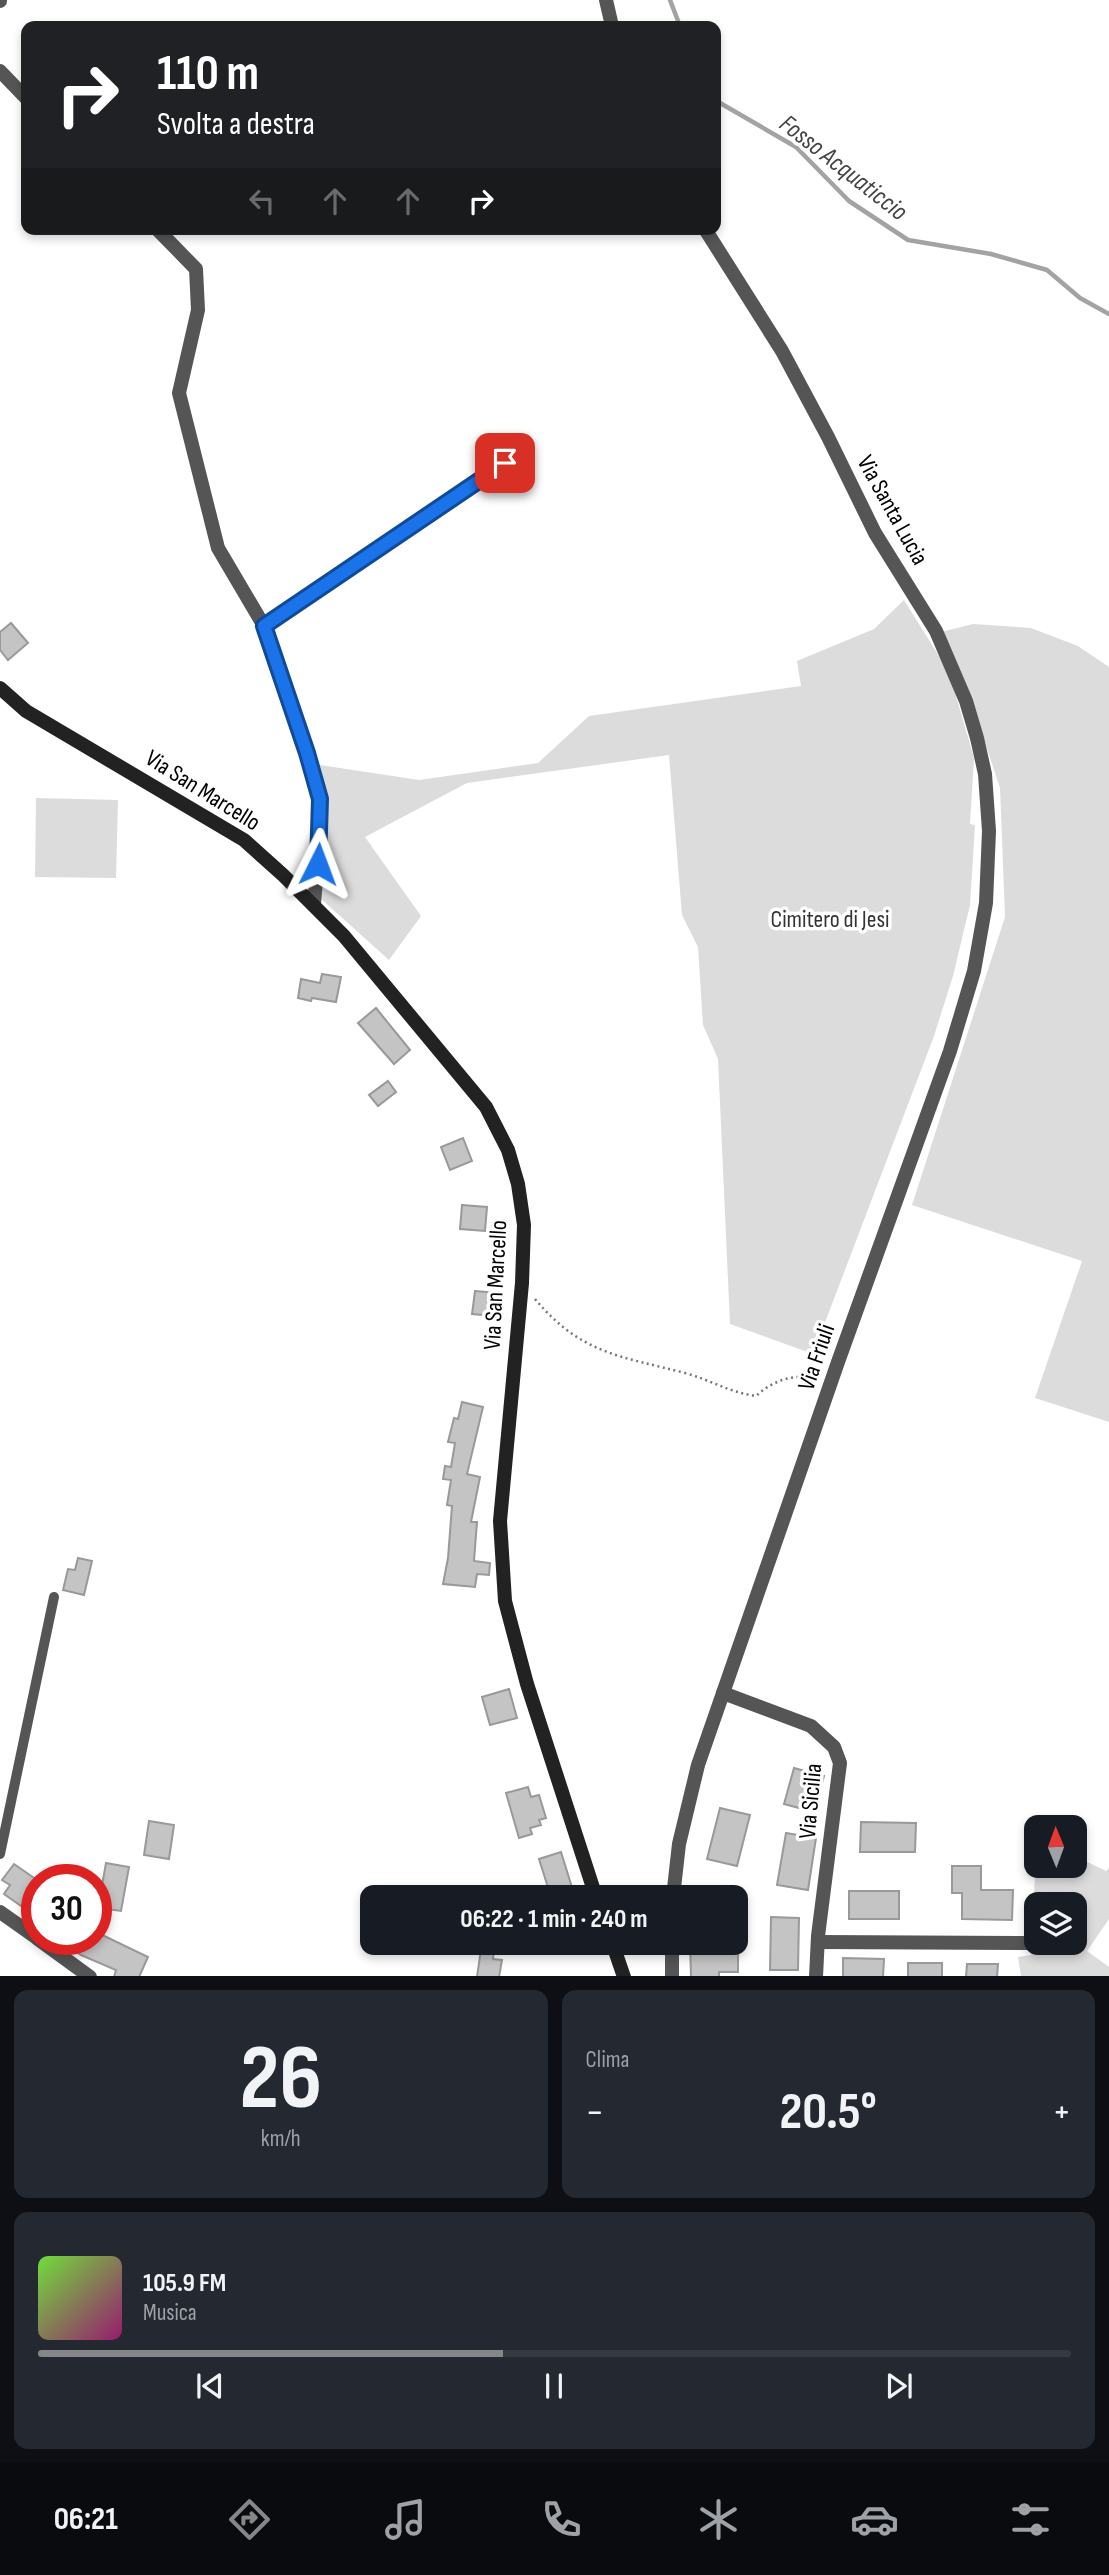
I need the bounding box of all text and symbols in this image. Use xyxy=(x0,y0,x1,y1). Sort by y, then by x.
text: 110 m xyxy=(157,45,259,104)
icon: right xyxy=(42,49,133,140)
text: Svolta a destra xyxy=(157,105,315,144)
water label: Fosso Acquaticcio xyxy=(773,109,914,228)
icon: left xyxy=(243,182,281,220)
icon: ahead xyxy=(316,182,354,220)
icon: ahead xyxy=(389,182,427,220)
icon: right xyxy=(462,182,500,220)
pin xyxy=(475,433,535,493)
icon: arrive xyxy=(486,444,524,482)
street label: Via Santa Lucia xyxy=(851,450,935,570)
street label: Via San Marcello xyxy=(140,744,266,837)
position arrow xyxy=(281,827,355,901)
park label: Cimitero di Jesi xyxy=(771,905,889,934)
street label: Via San Marcello xyxy=(478,1219,513,1351)
street label: Via Friuli xyxy=(792,1320,841,1394)
street label: Via Sicilia xyxy=(793,1762,828,1840)
north arrow xyxy=(1024,1815,1087,1878)
map controls xyxy=(1024,1815,1087,1955)
speed limit sign: 30 xyxy=(21,1864,112,1955)
button: layers xyxy=(1024,1892,1087,1955)
text: 06:22 · 1 min · 240 m xyxy=(460,1904,648,1935)
text: 26 xyxy=(239,2025,322,2134)
text: Clima xyxy=(586,2046,629,2074)
text: 20.5° xyxy=(780,2081,877,2144)
text: − xyxy=(586,2090,604,2135)
text: + xyxy=(1052,2090,1071,2135)
text: km/h xyxy=(261,2125,301,2153)
text: 105.9 FM xyxy=(143,2268,226,2299)
text: Musica xyxy=(143,2299,197,2327)
icon: previous xyxy=(191,2367,229,2405)
icon: pause xyxy=(535,2367,573,2405)
icon: next xyxy=(880,2367,918,2405)
icon: directions xyxy=(225,2495,274,2544)
icon: music xyxy=(381,2495,430,2544)
icon: phone xyxy=(537,2495,586,2544)
icon: climate xyxy=(694,2495,743,2544)
icon: car xyxy=(850,2495,899,2544)
icon: filters xyxy=(1006,2495,1055,2544)
text: 06:21 xyxy=(54,2500,118,2539)

